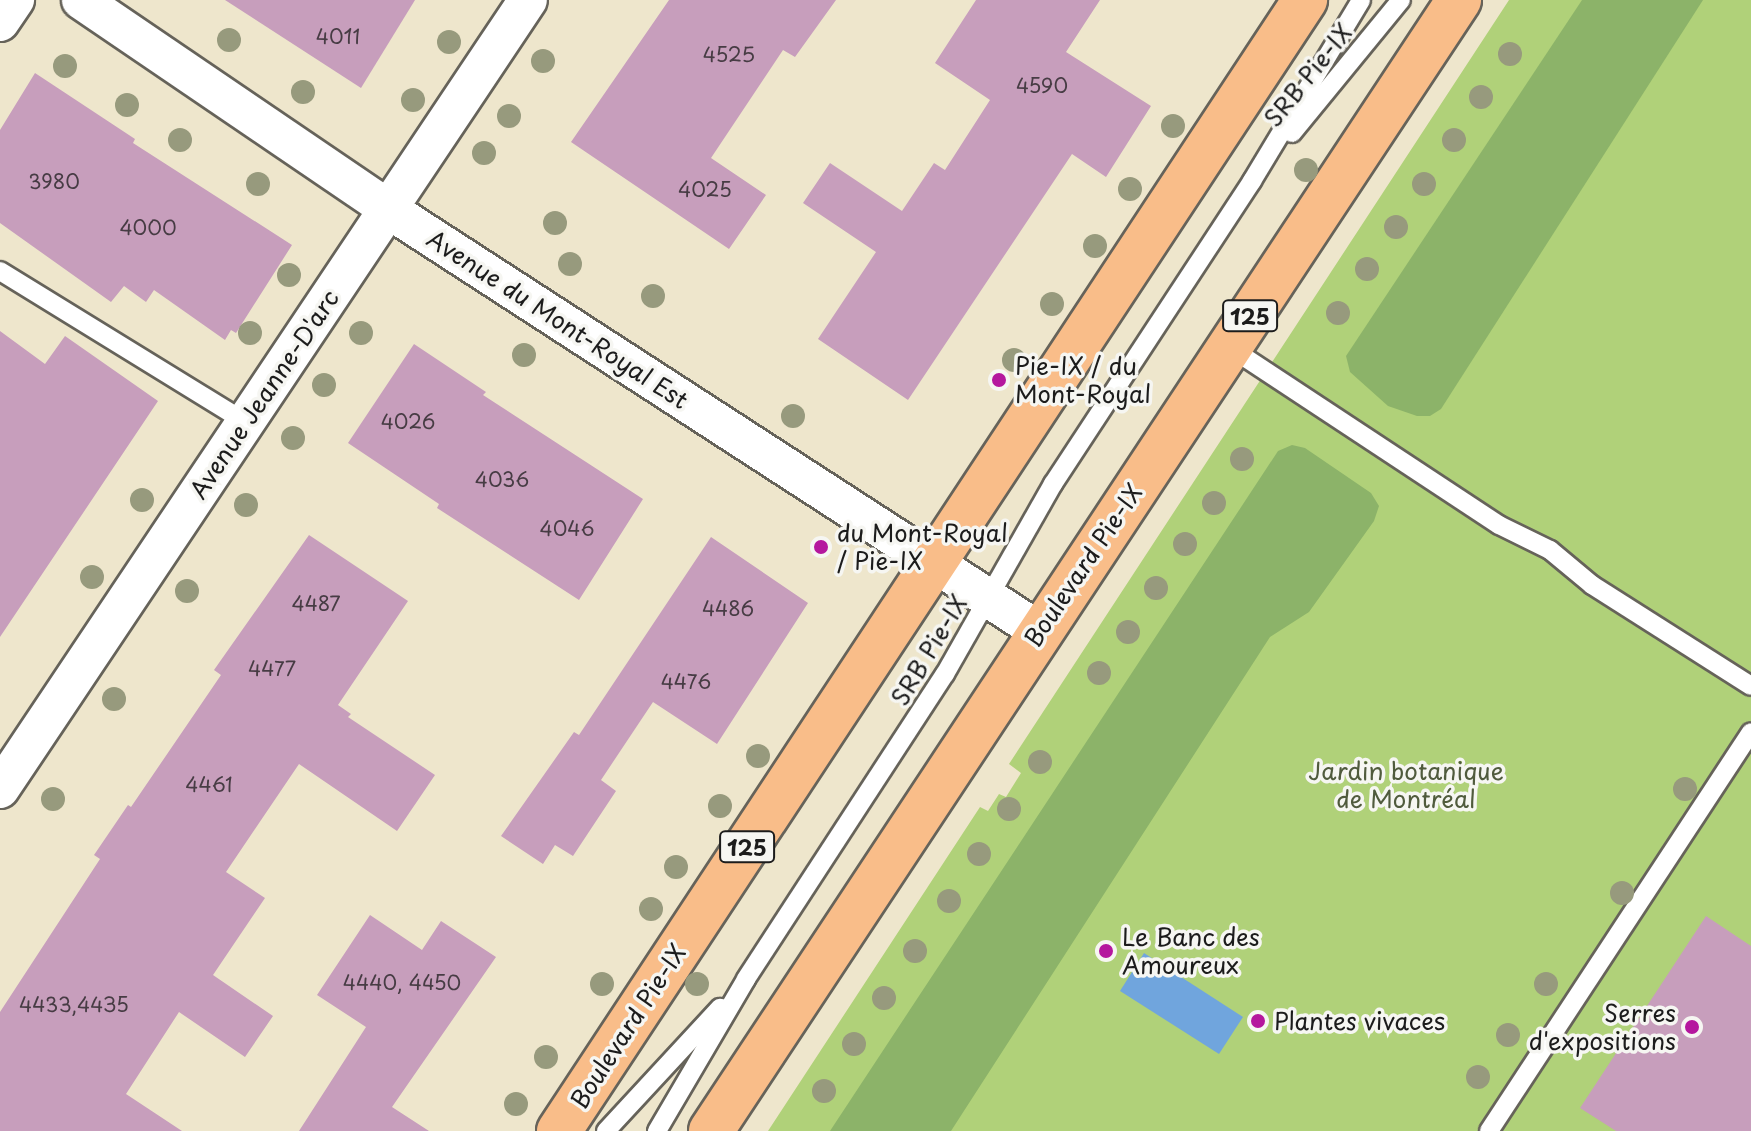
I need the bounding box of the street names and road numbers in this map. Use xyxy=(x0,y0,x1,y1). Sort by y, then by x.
street label: SRB Pie-IX xyxy=(1258,17,1358,133)
street label: Avenue du Mont-Royal Est xyxy=(422,224,694,414)
street label: Avenue Jeanne-D'arc xyxy=(184,285,344,503)
road number: 125 xyxy=(1222,298,1278,334)
street label: Boulevard Pie-IX xyxy=(1018,478,1148,652)
street label: SRB Pie-IX xyxy=(884,589,974,711)
road number: 125 xyxy=(719,829,775,865)
street label: Boulevard Pie-IX xyxy=(564,938,692,1114)

